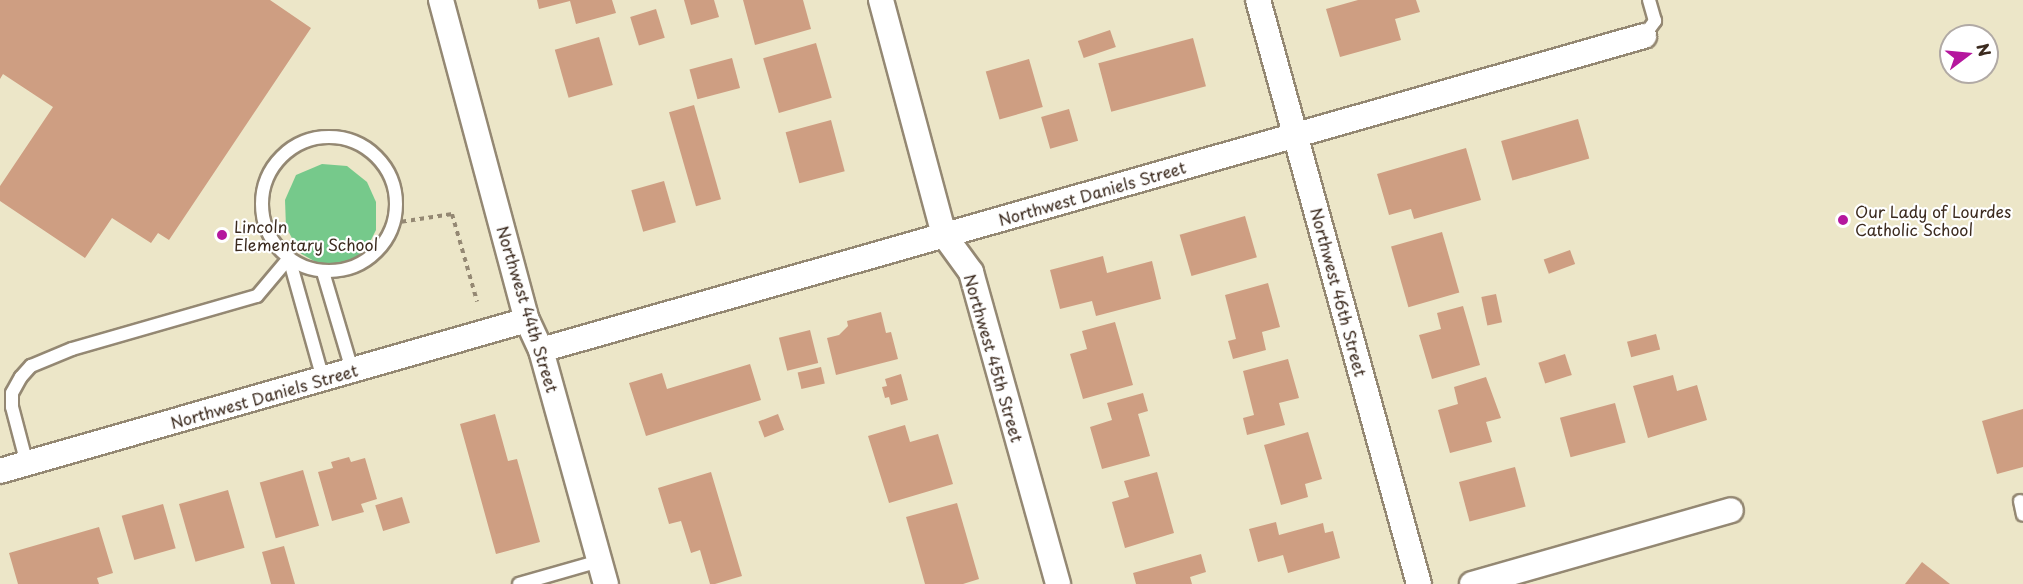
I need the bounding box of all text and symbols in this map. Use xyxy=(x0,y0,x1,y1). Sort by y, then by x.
north arrow xyxy=(1939,24,1999,84)
text: N xyxy=(1971,40,1998,59)
street label: Northwest Daniels Street xyxy=(996,157,1188,229)
place label: Our Lady of Lourdes Catholic School xyxy=(1855,201,2011,239)
street label: Northwest 46th Street xyxy=(1307,205,1371,379)
marker: Our Lady of Lourdes Catholic School xyxy=(1836,213,1850,227)
place label: Lincoln Elementary School xyxy=(234,216,378,254)
street label: Northwest 44th Street xyxy=(493,223,563,395)
marker: Lincoln Elementary School xyxy=(215,228,229,242)
street label: Northwest 45th Street xyxy=(961,272,1027,444)
street label: Northwest Daniels Street xyxy=(168,360,360,432)

